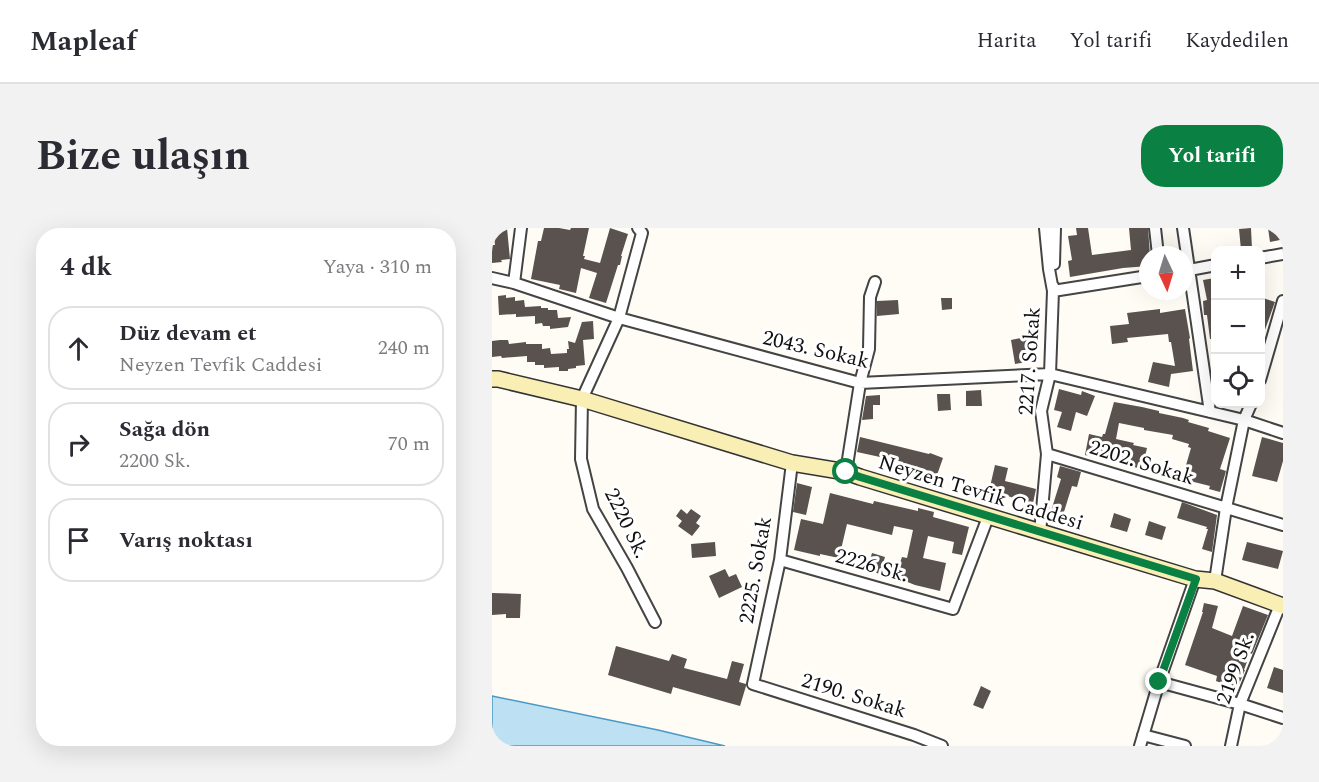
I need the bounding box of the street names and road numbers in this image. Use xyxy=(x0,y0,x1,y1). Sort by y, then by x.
street label: 2217. Sokak xyxy=(1010,305,1050,416)
street label: 2043. Sokak xyxy=(759,322,873,378)
street label: 2202. Sokak xyxy=(1085,432,1199,494)
street label: Neyzen Tevfik Caddesi xyxy=(874,446,1087,539)
street label: 2220 Sk. xyxy=(595,483,657,564)
street label: 2225. Sokak xyxy=(731,514,781,626)
street label: 2226 Sk. xyxy=(831,540,912,592)
street label: 2199 Sk. xyxy=(1208,628,1264,709)
street label: 2190. Sokak xyxy=(797,665,911,727)

